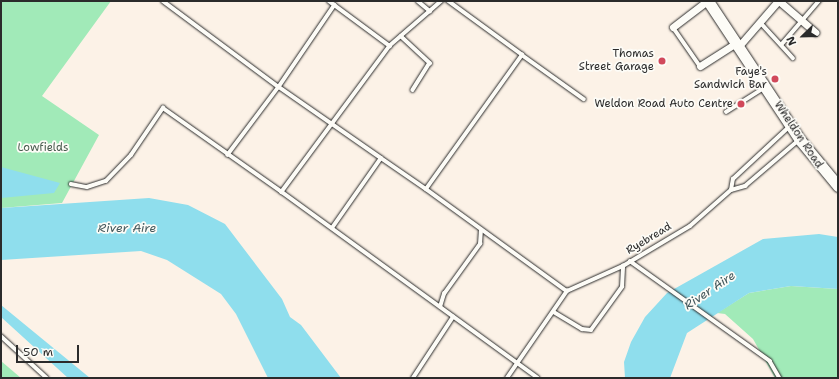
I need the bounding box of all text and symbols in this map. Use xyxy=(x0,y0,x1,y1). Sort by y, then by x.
north arrow xyxy=(783,16,823,56)
text: N xyxy=(783,34,800,48)
place label: Thomas Street Garage xyxy=(579,48,654,74)
marker: Thomas Street Garage xyxy=(657,56,667,66)
place label: Faye's Sandwich Bar xyxy=(694,66,767,92)
marker: Faye's Sandwich Bar xyxy=(770,74,780,84)
place label: Weldon Road Auto Centre xyxy=(594,97,733,111)
marker: Weldon Road Auto Centre xyxy=(736,99,746,109)
street label: Wheldon Road xyxy=(771,99,825,171)
park label: Lowfields xyxy=(18,141,68,155)
street label: Ryebread xyxy=(624,220,674,258)
water label: River Aire xyxy=(98,222,156,236)
water label: River Aire xyxy=(682,269,738,313)
scale bar xyxy=(18,337,81,363)
text: 50 m xyxy=(23,344,53,360)

